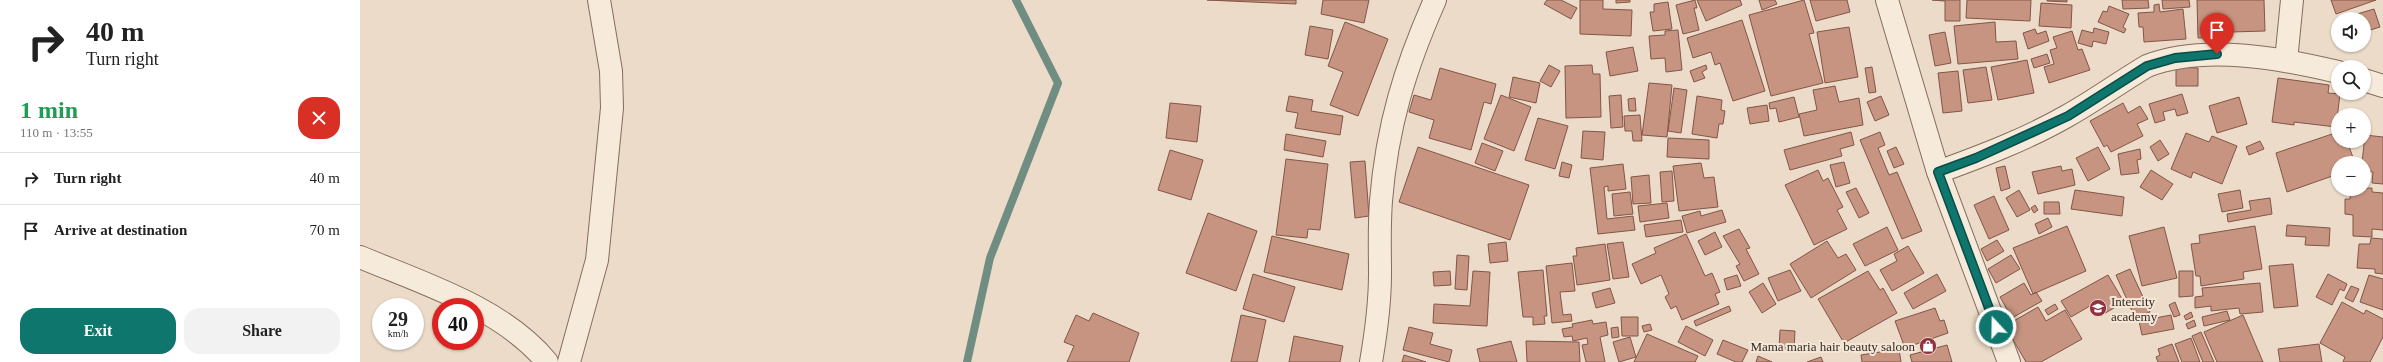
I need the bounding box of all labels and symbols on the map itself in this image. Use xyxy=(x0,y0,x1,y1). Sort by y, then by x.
pin xyxy=(2200,13,2234,54)
place label: Intercity academy xyxy=(2111,294,2158,324)
speed limit sign: 40 xyxy=(432,298,484,350)
school or university icon: Intercity academy xyxy=(2088,298,2108,318)
position arrow xyxy=(1975,306,2017,348)
shop icon: Mama maria hair beauty saloon xyxy=(1918,336,1938,356)
place label: Mama maria hair beauty saloon xyxy=(1750,339,1915,354)

